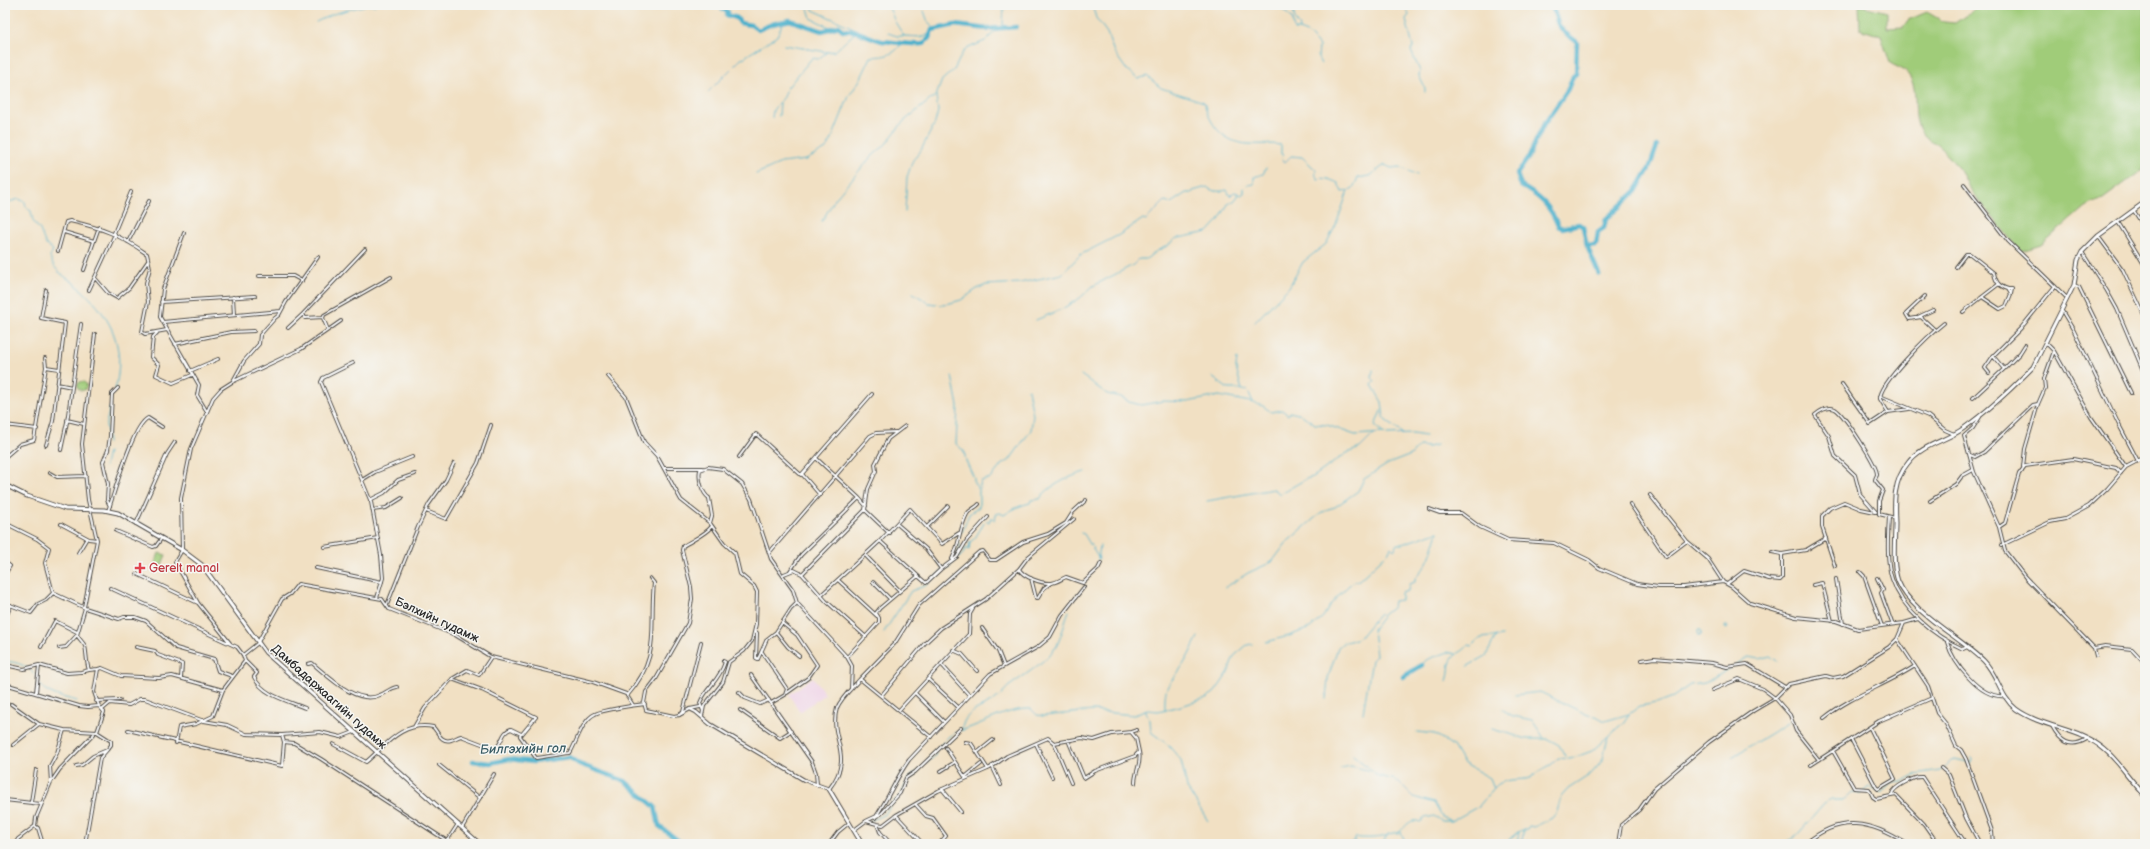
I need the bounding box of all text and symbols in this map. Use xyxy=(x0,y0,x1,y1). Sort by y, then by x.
place label: Gerelt manal xyxy=(149,561,219,576)
marker: Gerelt manal xyxy=(134,562,146,574)
street label: Бэлхийн гудамж xyxy=(393,594,482,646)
street label: Дамбадаржаагийн гудамж xyxy=(268,641,390,753)
water label: Билгэхийн гол xyxy=(480,740,567,758)

